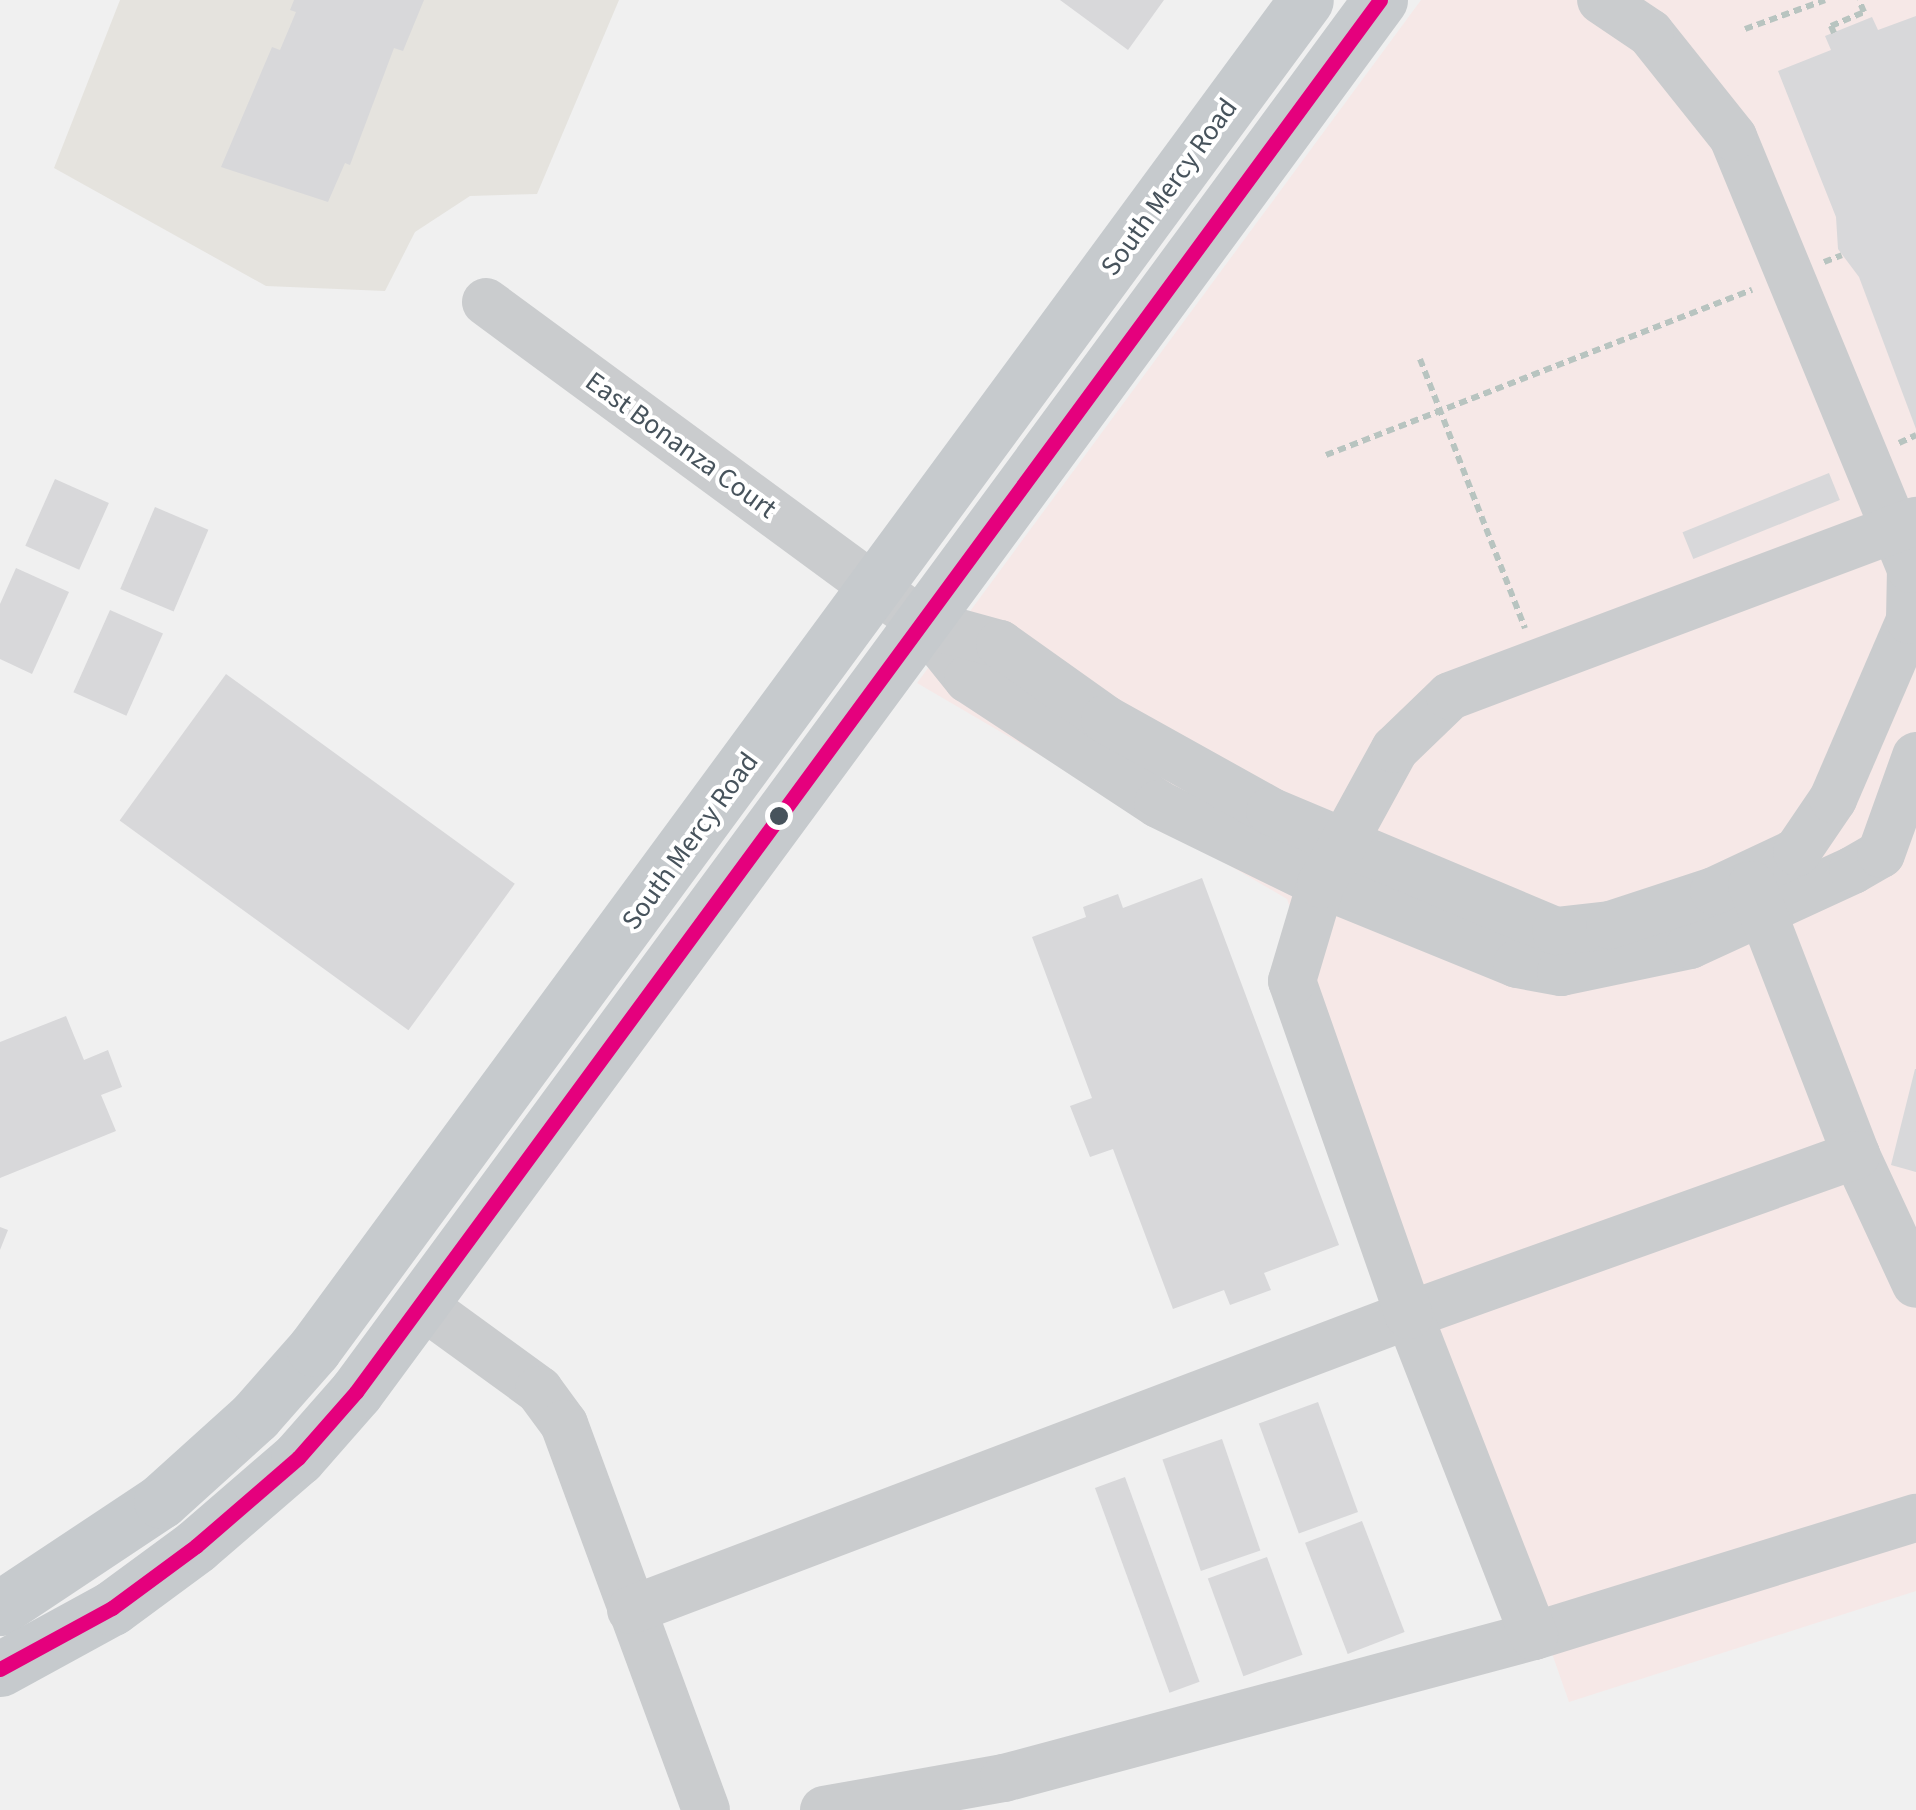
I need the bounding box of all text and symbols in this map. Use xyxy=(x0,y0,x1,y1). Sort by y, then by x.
street label: South Mercy Road xyxy=(1093,92,1245,282)
street label: East Bonanza Court xyxy=(579,364,783,526)
street label: South Mercy Road xyxy=(614,746,766,936)
unlabelled marker xyxy=(769,806,789,826)

